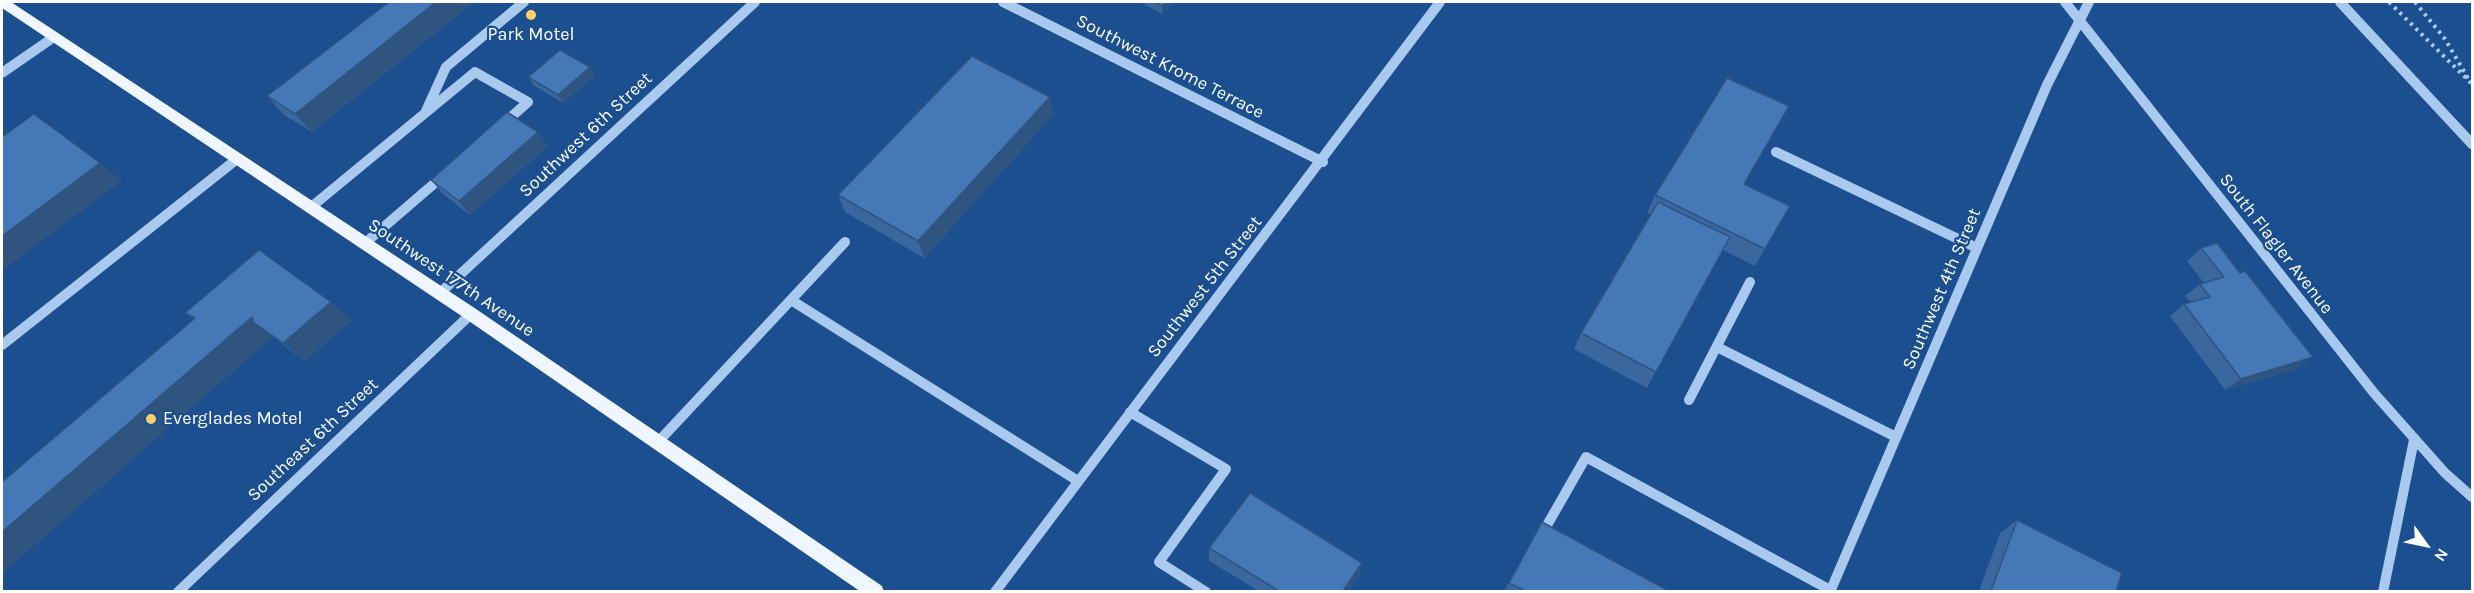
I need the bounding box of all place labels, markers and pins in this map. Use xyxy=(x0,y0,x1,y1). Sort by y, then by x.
marker: Park Motel xyxy=(524,8,538,22)
place label: Park Motel xyxy=(488,24,574,46)
place label: Everglades Motel xyxy=(163,408,303,430)
marker: Everglades Motel xyxy=(144,412,158,426)

